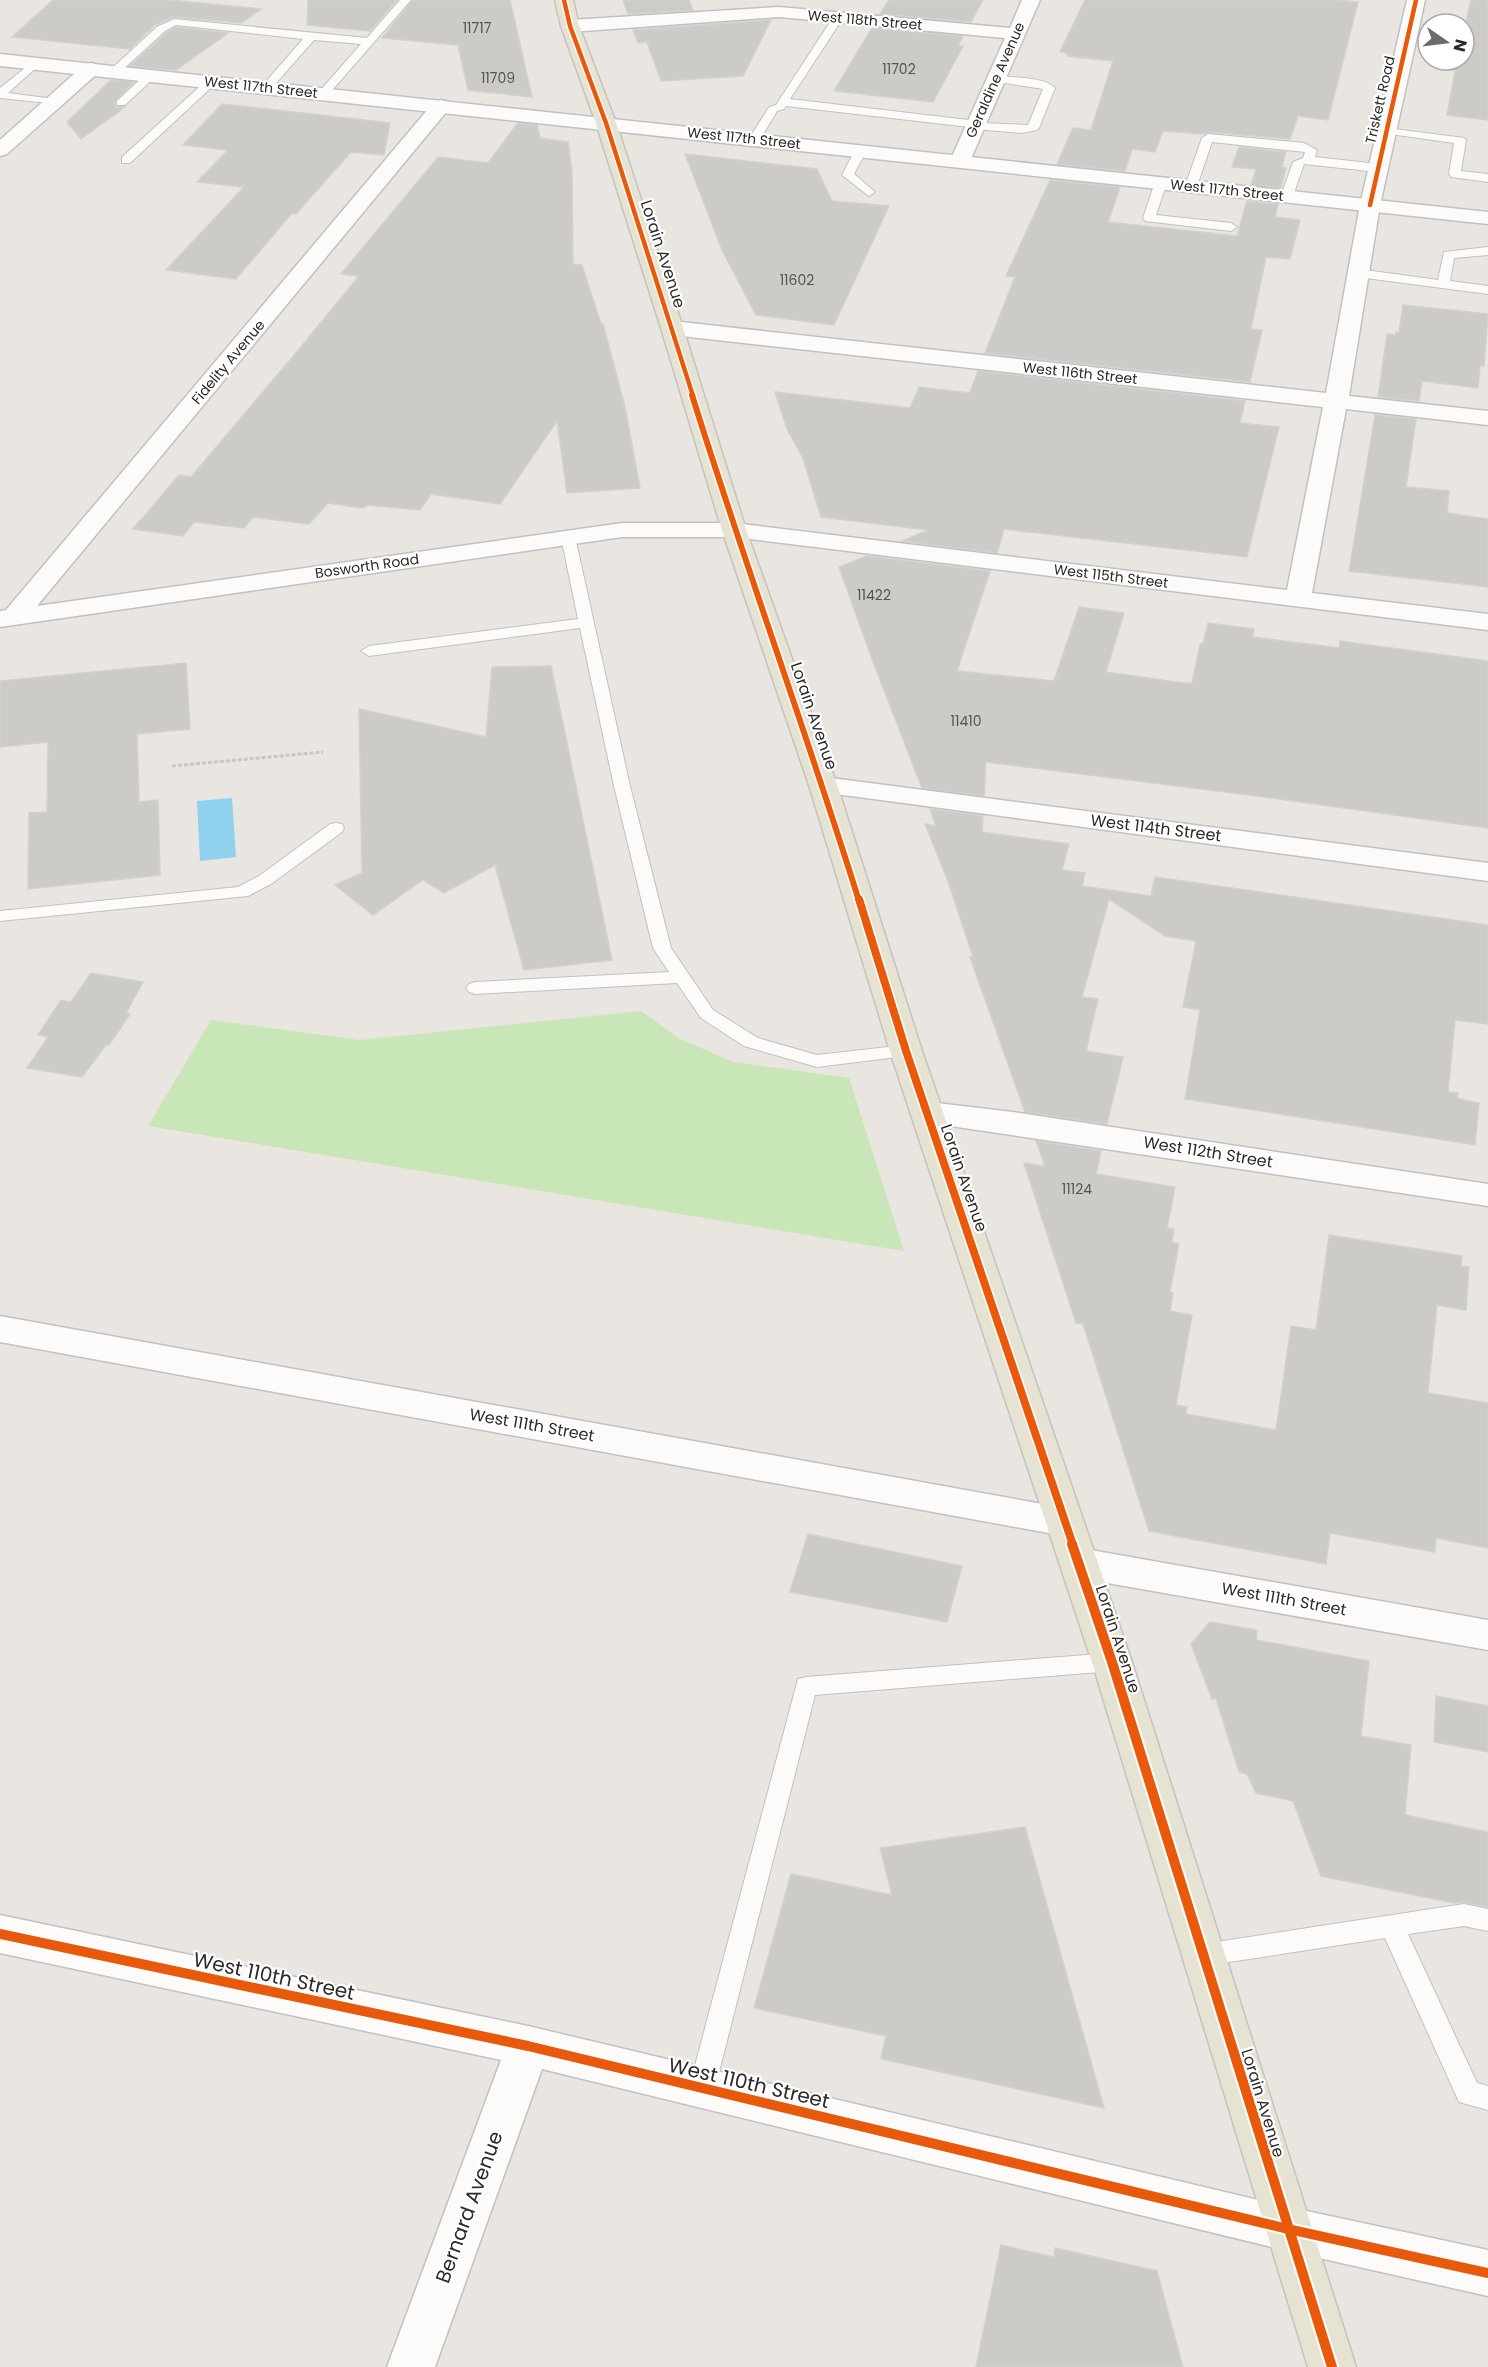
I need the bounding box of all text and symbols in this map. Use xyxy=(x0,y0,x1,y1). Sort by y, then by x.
street label: West 118th Street xyxy=(807,5,923,35)
north arrow xyxy=(1416,12,1476,72)
house number: 11717 xyxy=(463,18,492,38)
street label: Geraldine Avenue xyxy=(961,19,1030,141)
text: N xyxy=(1447,37,1473,54)
street label: Triskett Road xyxy=(1360,54,1400,146)
house number: 11702 xyxy=(882,59,916,79)
house number: 11709 xyxy=(481,68,515,88)
street label: West 117th Street xyxy=(203,71,319,103)
street label: West 117th Street xyxy=(686,122,802,154)
street label: West 117th Street xyxy=(1169,174,1285,206)
street label: Lorain Avenue xyxy=(635,197,691,311)
house number: 11602 xyxy=(780,270,814,290)
street label: Fidelity Avenue xyxy=(187,315,270,409)
street label: West 116th Street xyxy=(1022,357,1138,389)
street label: Bosworth Road xyxy=(314,549,420,583)
street label: West 115th Street xyxy=(1053,559,1169,593)
house number: 11422 xyxy=(857,585,891,605)
street label: Lorain Avenue xyxy=(785,659,843,773)
house number: 11410 xyxy=(950,711,982,731)
street label: West 114th Street xyxy=(1089,809,1223,847)
street label: Lorain Avenue xyxy=(935,1121,993,1235)
street label: West 112th Street xyxy=(1142,1130,1274,1174)
house number: 11124 xyxy=(1062,1179,1092,1199)
street label: West 111th Street xyxy=(468,1403,596,1447)
street label: West 111th Street xyxy=(1220,1577,1348,1621)
street label: Lorain Avenue xyxy=(1090,1582,1146,1696)
street label: West 110th Street xyxy=(191,1945,357,2007)
street label: Lorain Avenue xyxy=(1236,2046,1290,2160)
street label: West 110th Street xyxy=(666,2051,832,2115)
street label: Bernard Avenue xyxy=(429,2127,509,2287)

